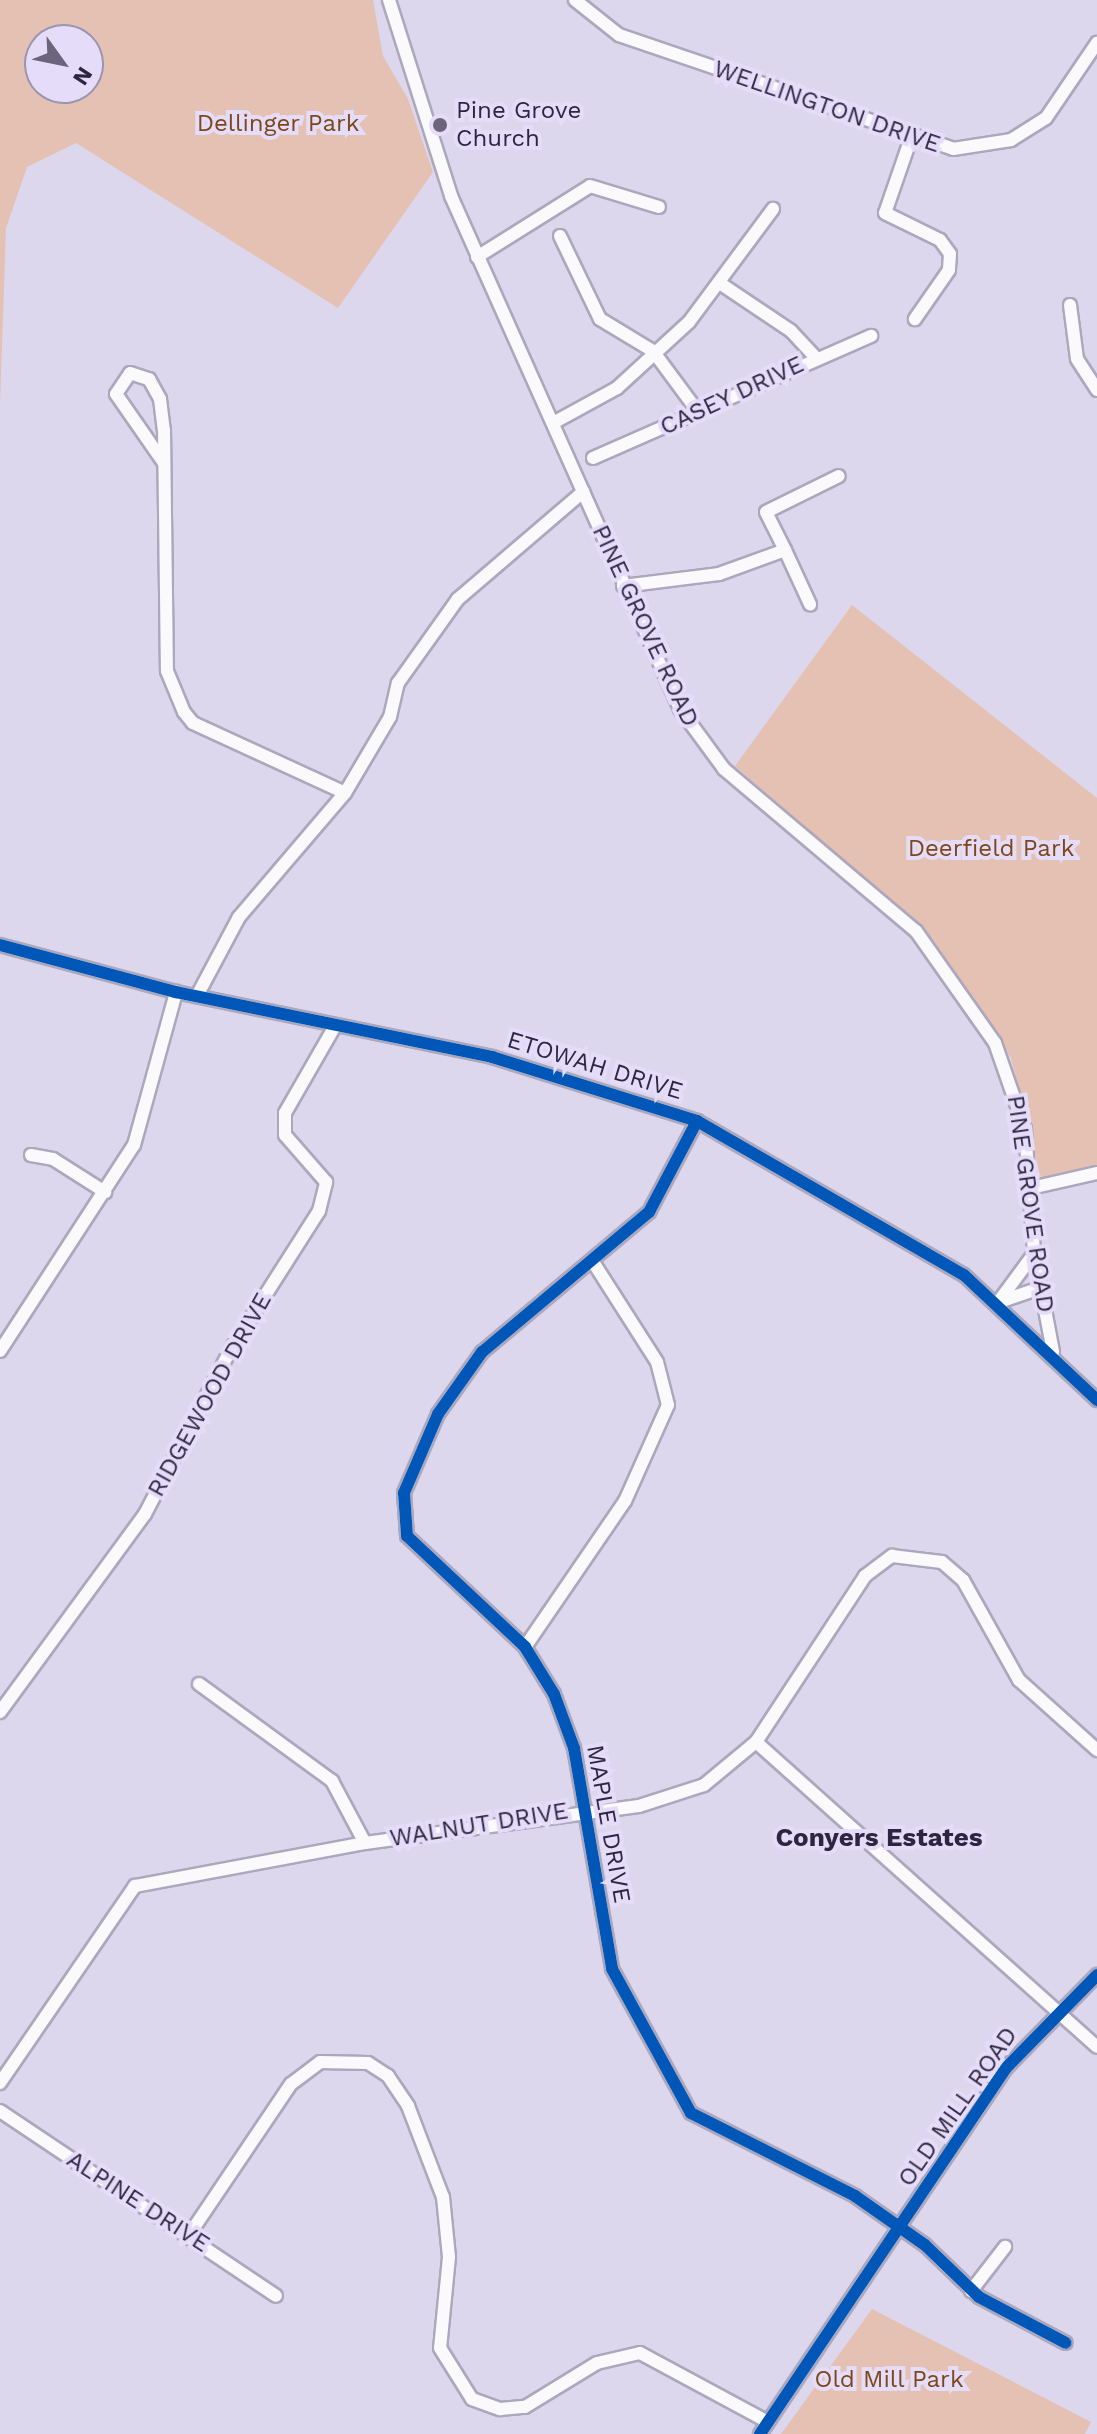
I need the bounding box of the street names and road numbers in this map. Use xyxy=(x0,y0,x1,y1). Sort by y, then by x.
street label: WELLINGTON DRIVE xyxy=(710,55,944,159)
street label: CASEY DRIVE xyxy=(655,350,809,442)
street label: PINE GROVE ROAD xyxy=(586,521,704,731)
street label: ETOWAH DRIVE xyxy=(504,1026,686,1106)
street label: PINE GROVE ROAD xyxy=(1000,1094,1060,1314)
street label: RIDGEWOOD DRIVE xyxy=(142,1288,278,1502)
street label: MAPLE DRIVE xyxy=(580,1743,636,1905)
street label: WALNUT DRIVE xyxy=(387,1797,571,1853)
street label: OLD MILL ROAD xyxy=(892,2021,1024,2193)
street label: ALPINE DRIVE xyxy=(61,2145,215,2259)

